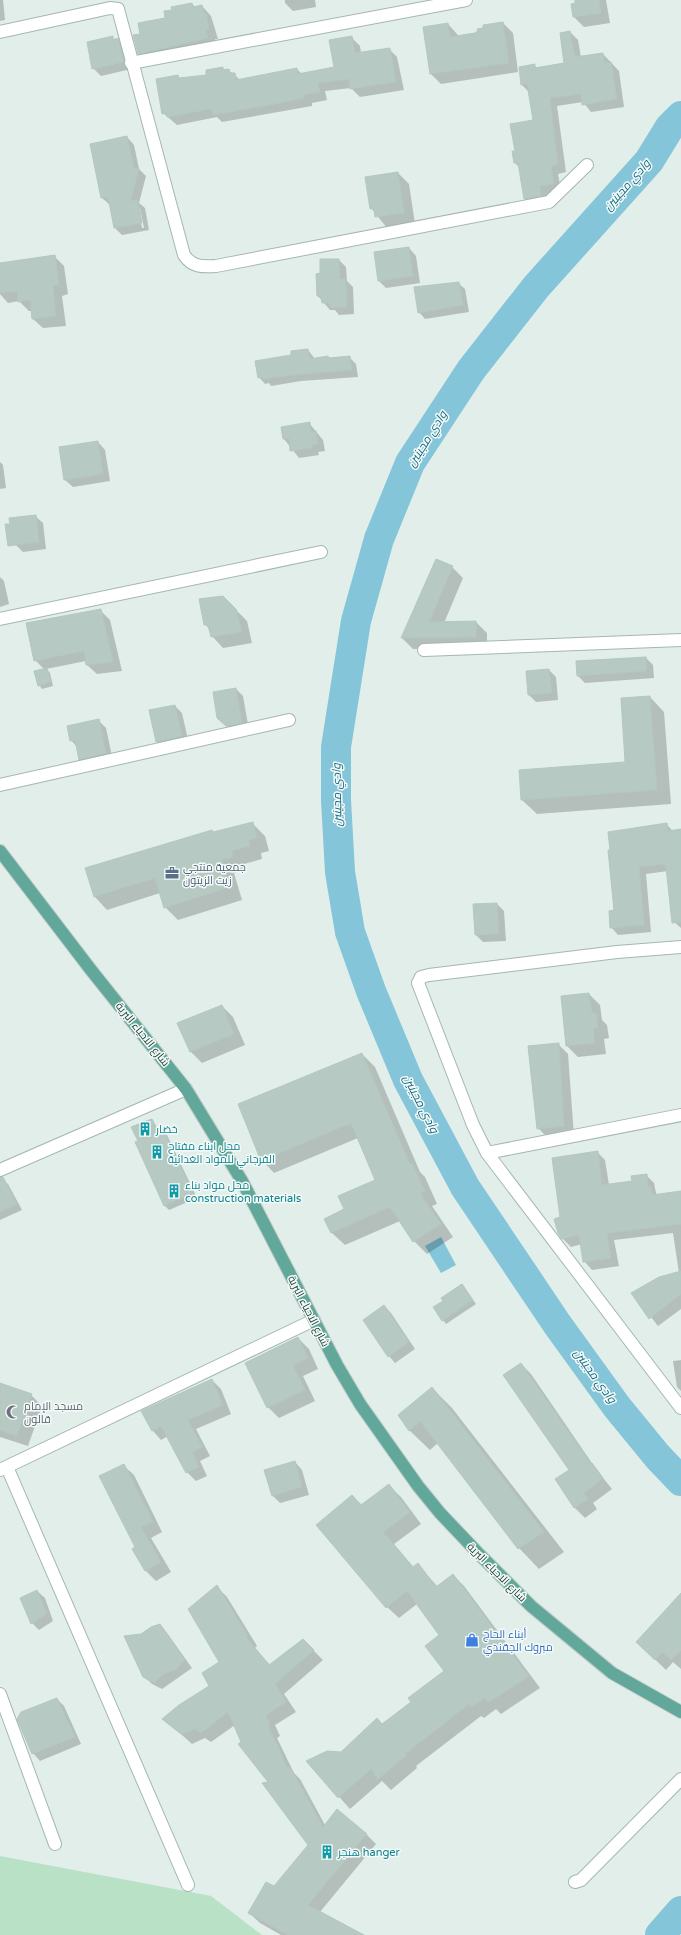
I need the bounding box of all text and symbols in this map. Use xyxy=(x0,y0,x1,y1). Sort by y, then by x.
water label: وادي مجينين xyxy=(601,155,656,215)
water label: وادي مجينين xyxy=(404,407,453,471)
water label: وادي مجينين xyxy=(329,762,348,827)
place label: جمعية منتجي زيت الزيتون xyxy=(183,861,246,887)
office icon: جمعية منتجي زيت الزيتون xyxy=(164,865,180,881)
street label: شارع الاحياء البرية xyxy=(112,1000,172,1069)
water label: وادي مجينين xyxy=(398,1073,442,1138)
building icon: خضار xyxy=(137,1121,153,1137)
place label: خضار xyxy=(155,1123,178,1136)
place label: محل ابناء مفتاح الفرجاني للمواد الغدائية xyxy=(168,1140,275,1168)
building icon: محل ابناء مفتاح الفرجاني للمواد الغدائية xyxy=(149,1144,165,1160)
place label: محل مواد بناء construction materials xyxy=(185,1179,301,1205)
building icon: محل مواد بناء construction materials xyxy=(166,1183,182,1199)
street label: شارع الاحياء البرية xyxy=(284,1273,332,1350)
water label: وادي مجينين xyxy=(568,1346,620,1409)
place label: مسجد الإمام قالون xyxy=(24,1400,83,1426)
mosque icon: مسجد الإمام قالون xyxy=(5,1404,21,1420)
street label: شارع الاحياء البرية xyxy=(464,1540,529,1605)
place label: أبناء الحاج مبروك الجقندي xyxy=(483,1627,553,1656)
shop icon: أبناء الحاج مبروك الجقندي xyxy=(464,1632,480,1648)
building icon: هنجر hanger xyxy=(319,1844,335,1860)
place label: هنجر hanger xyxy=(337,1846,401,1859)

